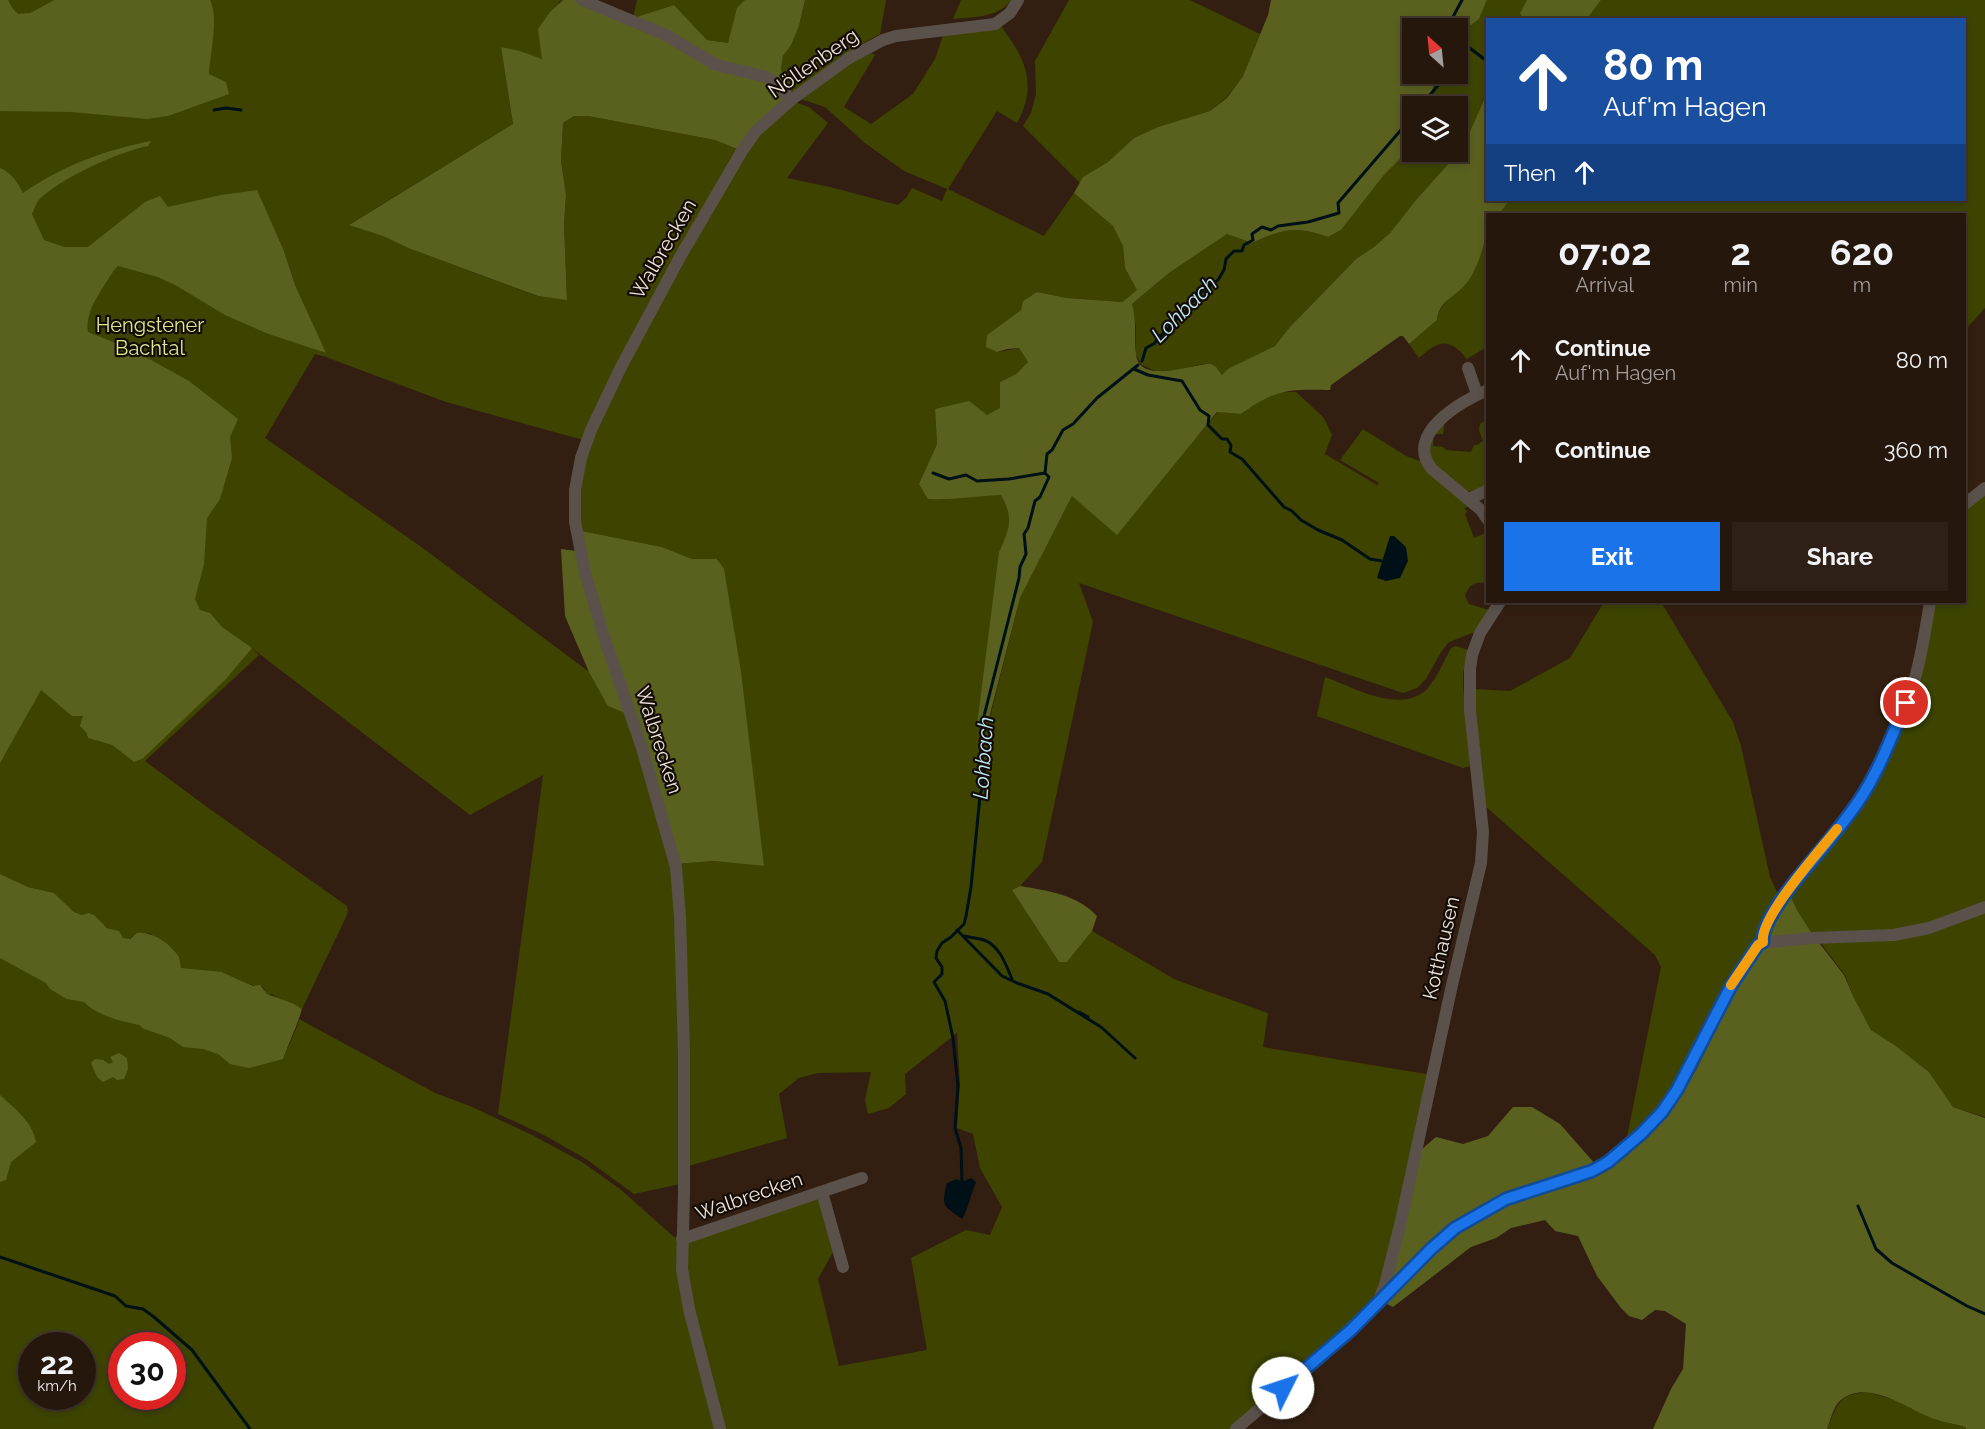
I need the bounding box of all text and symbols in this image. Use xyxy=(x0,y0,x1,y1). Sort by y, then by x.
north arrow xyxy=(1402,18,1468,84)
map controls xyxy=(1402,18,1468,162)
street label: Nöllenberg xyxy=(763,23,863,103)
text: 80 m xyxy=(1603,41,1703,90)
icon: ahead xyxy=(1504,42,1582,120)
text: Auf'm Hagen xyxy=(1603,91,1767,122)
button: layers xyxy=(1402,96,1468,162)
icon: ahead xyxy=(1568,156,1601,189)
text: Then xyxy=(1504,160,1556,186)
street label: Walbrecken xyxy=(625,195,701,303)
text: 07:02 xyxy=(1558,231,1652,273)
text: 2 xyxy=(1731,231,1751,273)
text: 620 xyxy=(1830,231,1894,273)
water label: Lohbach xyxy=(1146,271,1222,347)
text: Arrival xyxy=(1575,273,1634,297)
text: min xyxy=(1723,273,1758,297)
text: m xyxy=(1853,273,1871,297)
park label: Hengstener Bachtal xyxy=(96,313,204,360)
text: Continue xyxy=(1555,335,1651,361)
icon: ahead xyxy=(1504,344,1537,377)
text: 80 m xyxy=(1896,347,1948,373)
text: Auf'm Hagen xyxy=(1555,361,1676,385)
icon: ahead xyxy=(1504,434,1537,467)
text: Continue xyxy=(1555,437,1651,463)
text: 360 m xyxy=(1884,437,1948,463)
button: Exit xyxy=(1504,522,1720,591)
button: Share xyxy=(1732,522,1948,591)
pin xyxy=(1880,677,1931,728)
street label: Walbrecken xyxy=(630,683,688,797)
icon: arrive xyxy=(1889,686,1922,719)
water label: Lohbach xyxy=(968,716,998,800)
street label: Kotthausen xyxy=(1418,894,1464,1002)
street label: Walbrecken xyxy=(692,1167,806,1225)
speed limit sign: 30 xyxy=(108,1332,186,1410)
text: 22 xyxy=(40,1346,74,1381)
position arrow xyxy=(1251,1356,1315,1420)
text: km/h xyxy=(37,1377,77,1395)

